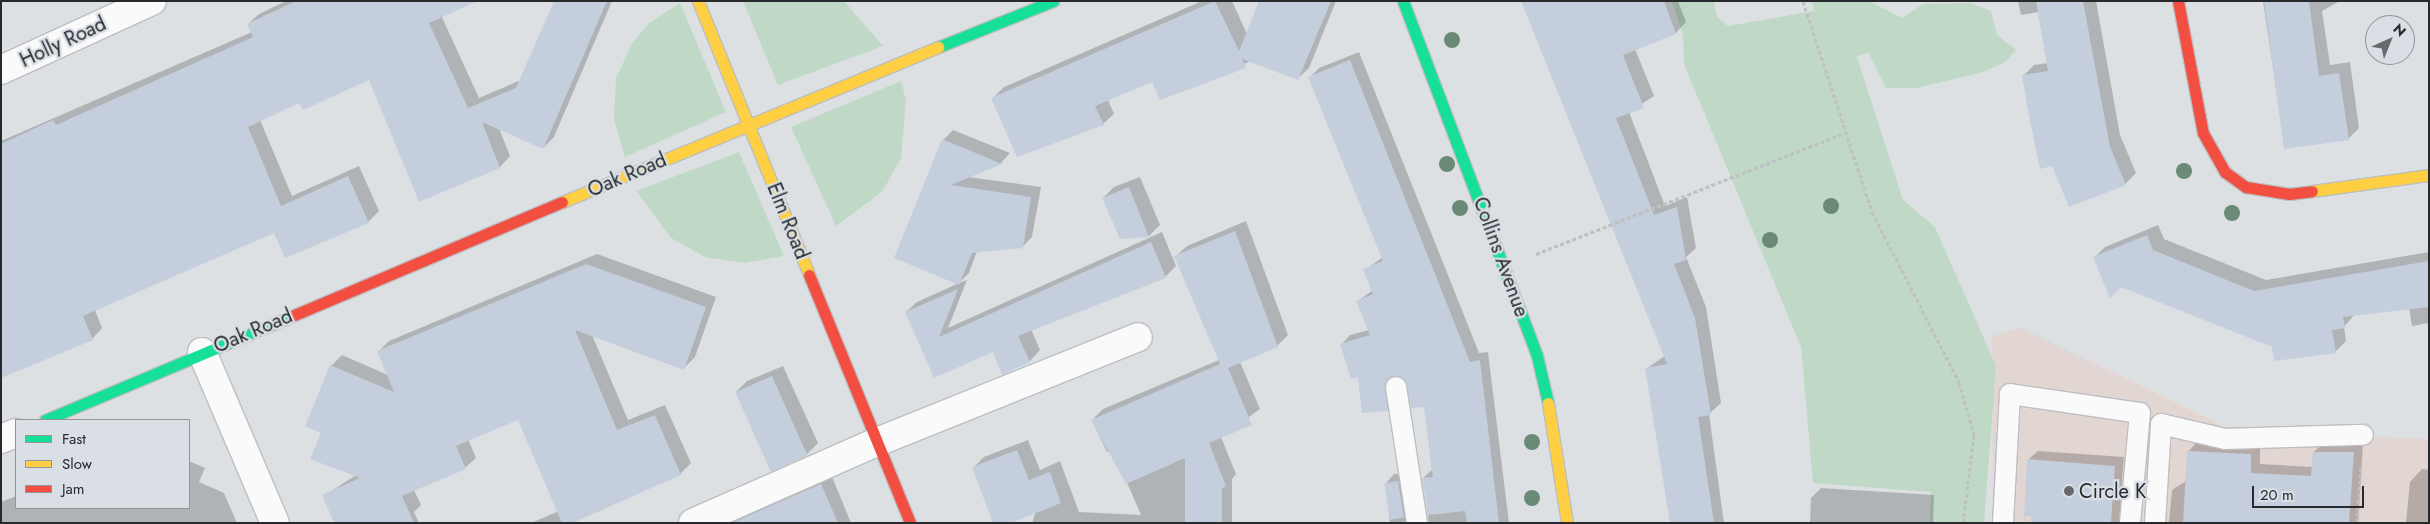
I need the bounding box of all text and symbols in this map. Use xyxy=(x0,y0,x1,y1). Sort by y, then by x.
street label: Holly Road xyxy=(16,12,110,72)
north arrow xyxy=(2365,15,2415,65)
text: N xyxy=(2389,19,2411,41)
street label: Oak Road xyxy=(584,148,670,202)
street label: Elm Road xyxy=(762,179,814,263)
street label: Collins Avenue xyxy=(1468,194,1534,320)
street label: Oak Road xyxy=(210,304,296,358)
legend xyxy=(15,419,190,509)
text: Fast xyxy=(62,428,86,450)
text: Slow xyxy=(62,453,92,475)
scale bar xyxy=(2255,476,2368,508)
text: Jam xyxy=(62,478,85,500)
place label: Circle K xyxy=(2079,479,2146,503)
text: 20 m xyxy=(2260,484,2294,506)
marker: Circle K xyxy=(2063,485,2075,497)

